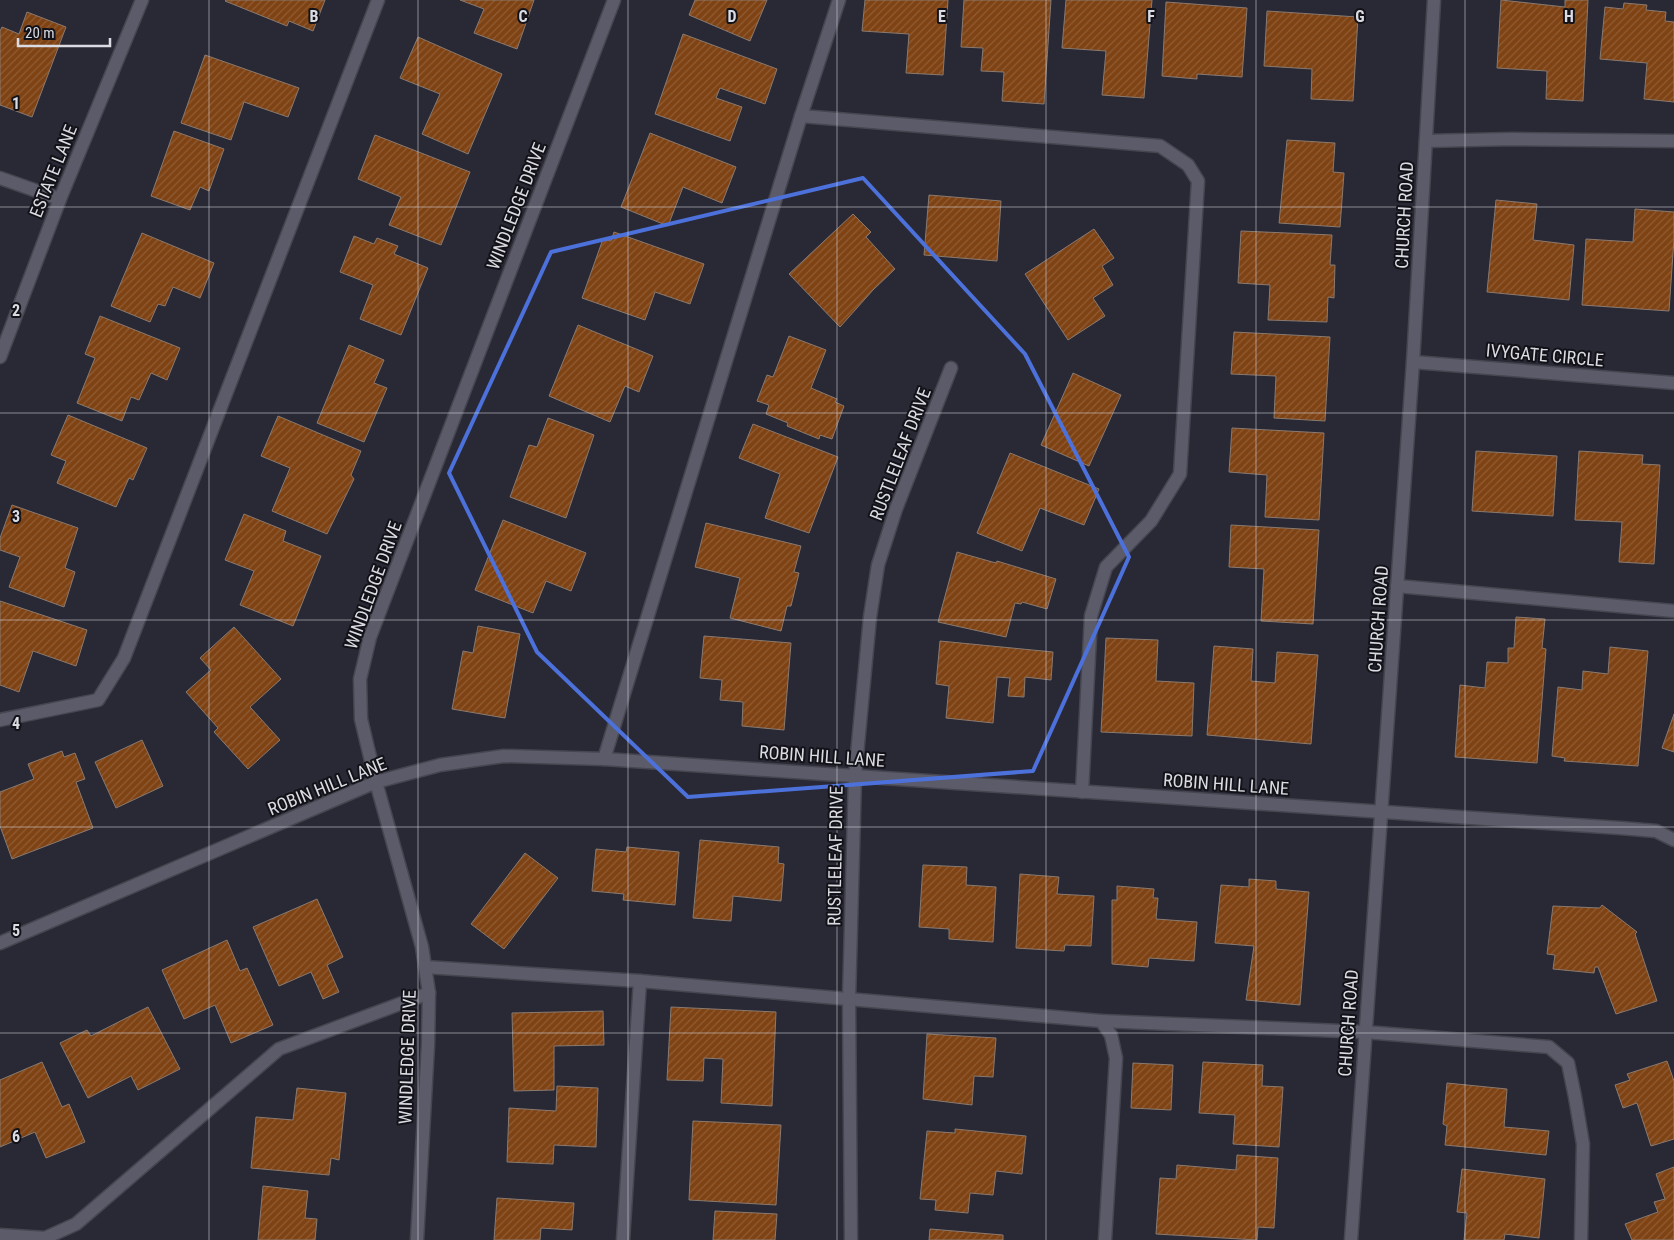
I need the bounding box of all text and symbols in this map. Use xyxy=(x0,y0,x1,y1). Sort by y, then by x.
text: B xyxy=(310,7,319,26)
text: C xyxy=(518,7,528,26)
text: D xyxy=(727,7,737,26)
text: E xyxy=(938,7,946,26)
text: F xyxy=(1147,7,1155,26)
text: G xyxy=(1355,7,1365,26)
text: H xyxy=(1564,7,1574,26)
scale bar xyxy=(18,15,110,47)
text: 20 m xyxy=(25,24,55,42)
text: 1 xyxy=(12,94,20,113)
street label: ESTATE LANE xyxy=(25,122,81,220)
street label: WINDLEDGE DRIVE xyxy=(482,139,550,273)
street label: CHURCH ROAD xyxy=(1391,161,1417,269)
text: 2 xyxy=(12,301,20,320)
street label: IVYGATE CIRCLE xyxy=(1485,339,1605,371)
street label: RUSTLELEAF DRIVE xyxy=(865,385,935,523)
text: 3 xyxy=(12,507,20,526)
street label: WINDLEDGE DRIVE xyxy=(340,518,406,652)
street label: CHURCH ROAD xyxy=(1364,565,1392,673)
text: 4 xyxy=(12,714,20,733)
street label: ROBIN HILL LANE xyxy=(758,741,886,771)
street label: ROBIN HILL LANE xyxy=(265,753,389,819)
street label: ROBIN HILL LANE xyxy=(1162,769,1290,799)
street label: RUSTLELEAF DRIVE xyxy=(823,786,847,926)
text: 5 xyxy=(12,921,20,940)
street label: CHURCH ROAD xyxy=(1334,969,1362,1077)
street label: WINDLEDGE DRIVE xyxy=(394,989,420,1125)
text: 6 xyxy=(12,1127,20,1146)

